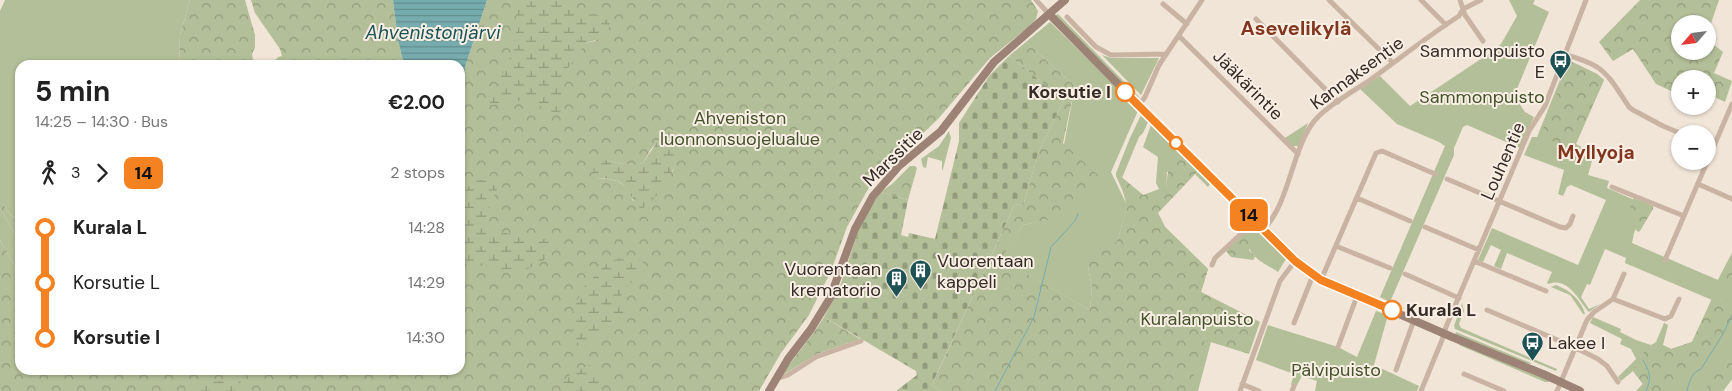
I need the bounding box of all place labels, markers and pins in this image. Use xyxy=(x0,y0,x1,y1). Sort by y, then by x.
place label: Sammonpuisto E xyxy=(1420,39,1545,84)
bus stop icon: Sammonpuisto E xyxy=(1549,49,1573,80)
place label: Korsutie I xyxy=(1028,80,1111,104)
marker: Korsutie I xyxy=(1115,82,1135,102)
unlabelled marker xyxy=(1169,136,1183,150)
place label: Vuorentaan kappeli xyxy=(937,249,1034,294)
place label: Vuorentaan krematorio xyxy=(784,257,881,302)
building icon: Vuorentaan kappeli xyxy=(909,259,933,290)
building icon: Vuorentaan krematorio xyxy=(885,267,909,298)
place label: Kurala L xyxy=(1406,298,1476,322)
marker: Kurala L xyxy=(1382,300,1402,320)
bus stop icon: Lakee I xyxy=(1520,331,1544,362)
place label: Lakee I xyxy=(1548,331,1605,355)

